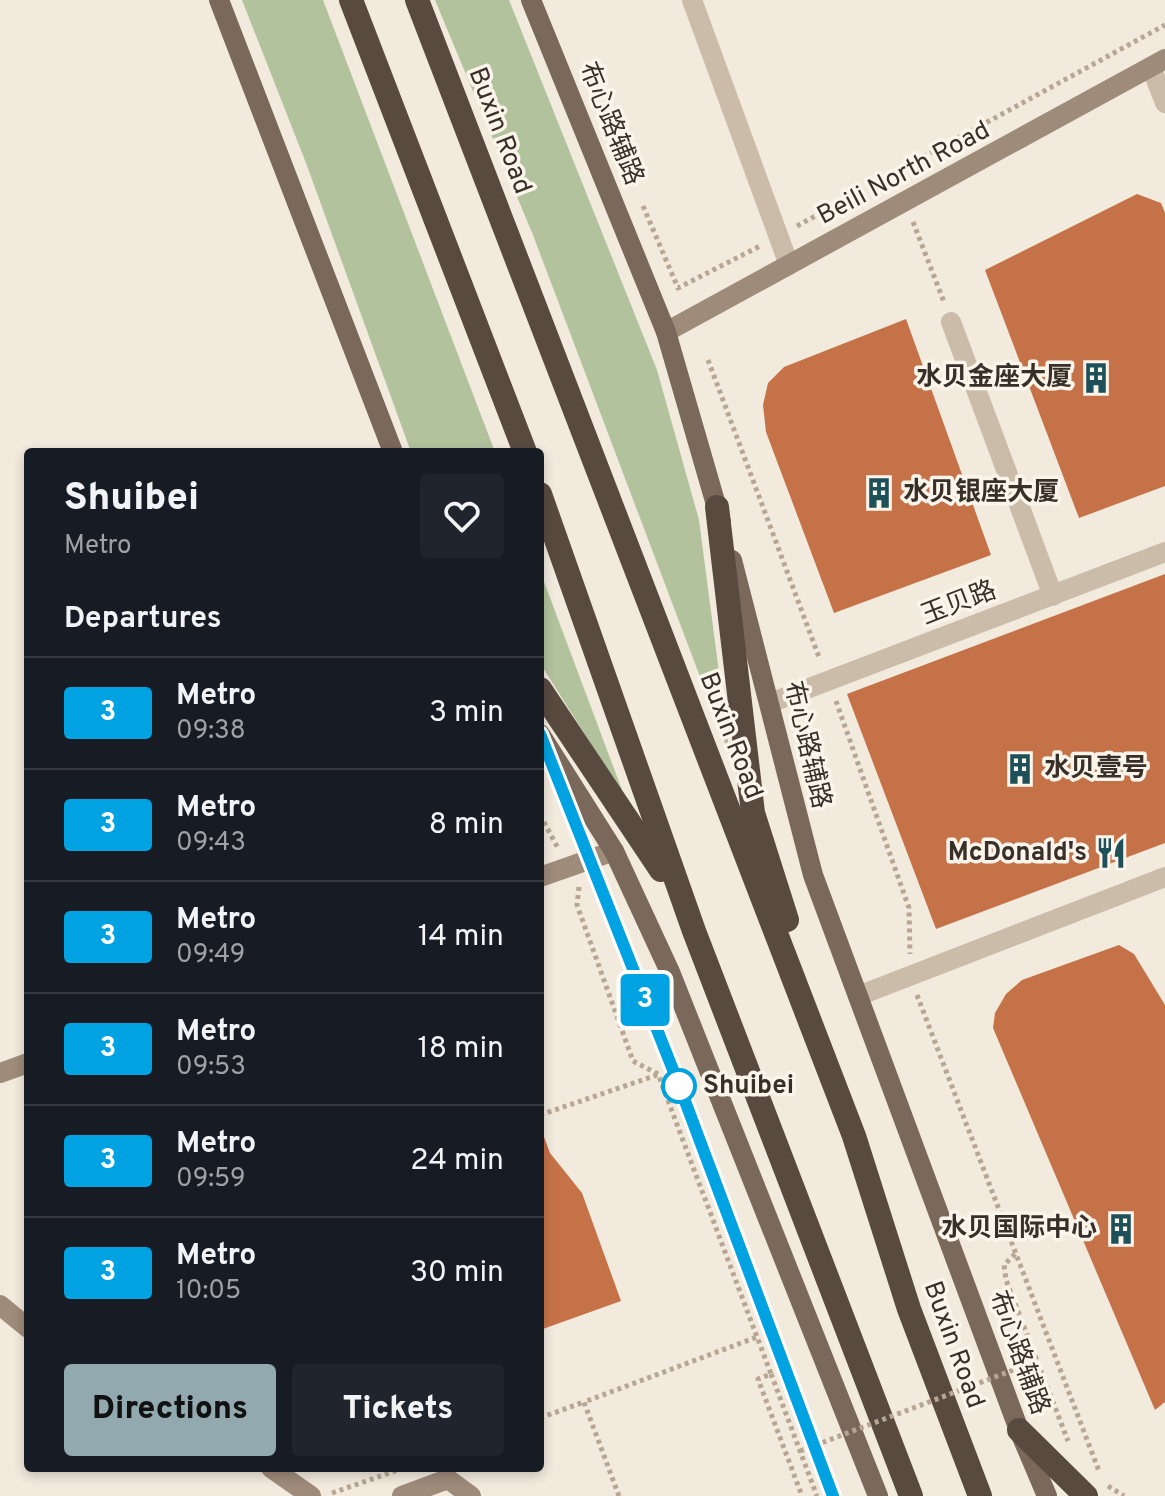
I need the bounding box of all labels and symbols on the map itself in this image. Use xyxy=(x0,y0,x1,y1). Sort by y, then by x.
street label: 布心路辅路 xyxy=(570,58,650,190)
street label: Buxin Road xyxy=(460,63,538,199)
street label: Beili North Road xyxy=(812,115,996,233)
building icon: 水贝金座大厦 xyxy=(1079,361,1113,395)
place label: 水贝金座大厦 xyxy=(916,362,1072,395)
building icon: 水贝银座大厦 xyxy=(862,476,896,510)
place label: 水贝银座大厦 xyxy=(903,477,1059,510)
street label: 玉贝路 xyxy=(917,575,1001,633)
street label: Buxin Road xyxy=(691,668,769,804)
street label: 布心路辅路 xyxy=(775,678,837,812)
building icon: 水贝壹号 xyxy=(1003,752,1037,786)
place label: 水贝壹号 xyxy=(1044,753,1148,786)
restaurant icon: McDonald's xyxy=(1094,836,1128,870)
place label: McDonald's xyxy=(948,837,1087,870)
line badge: 3 xyxy=(619,974,671,1026)
marker: Shuibei xyxy=(662,1069,696,1103)
place label: Shuibei xyxy=(703,1070,794,1103)
building icon: 水贝国际中心 xyxy=(1104,1212,1138,1246)
place label: 水贝国际中心 xyxy=(941,1213,1097,1246)
street label: Buxin Road xyxy=(915,1277,991,1413)
street label: 布心路辅路 xyxy=(980,1286,1056,1420)

